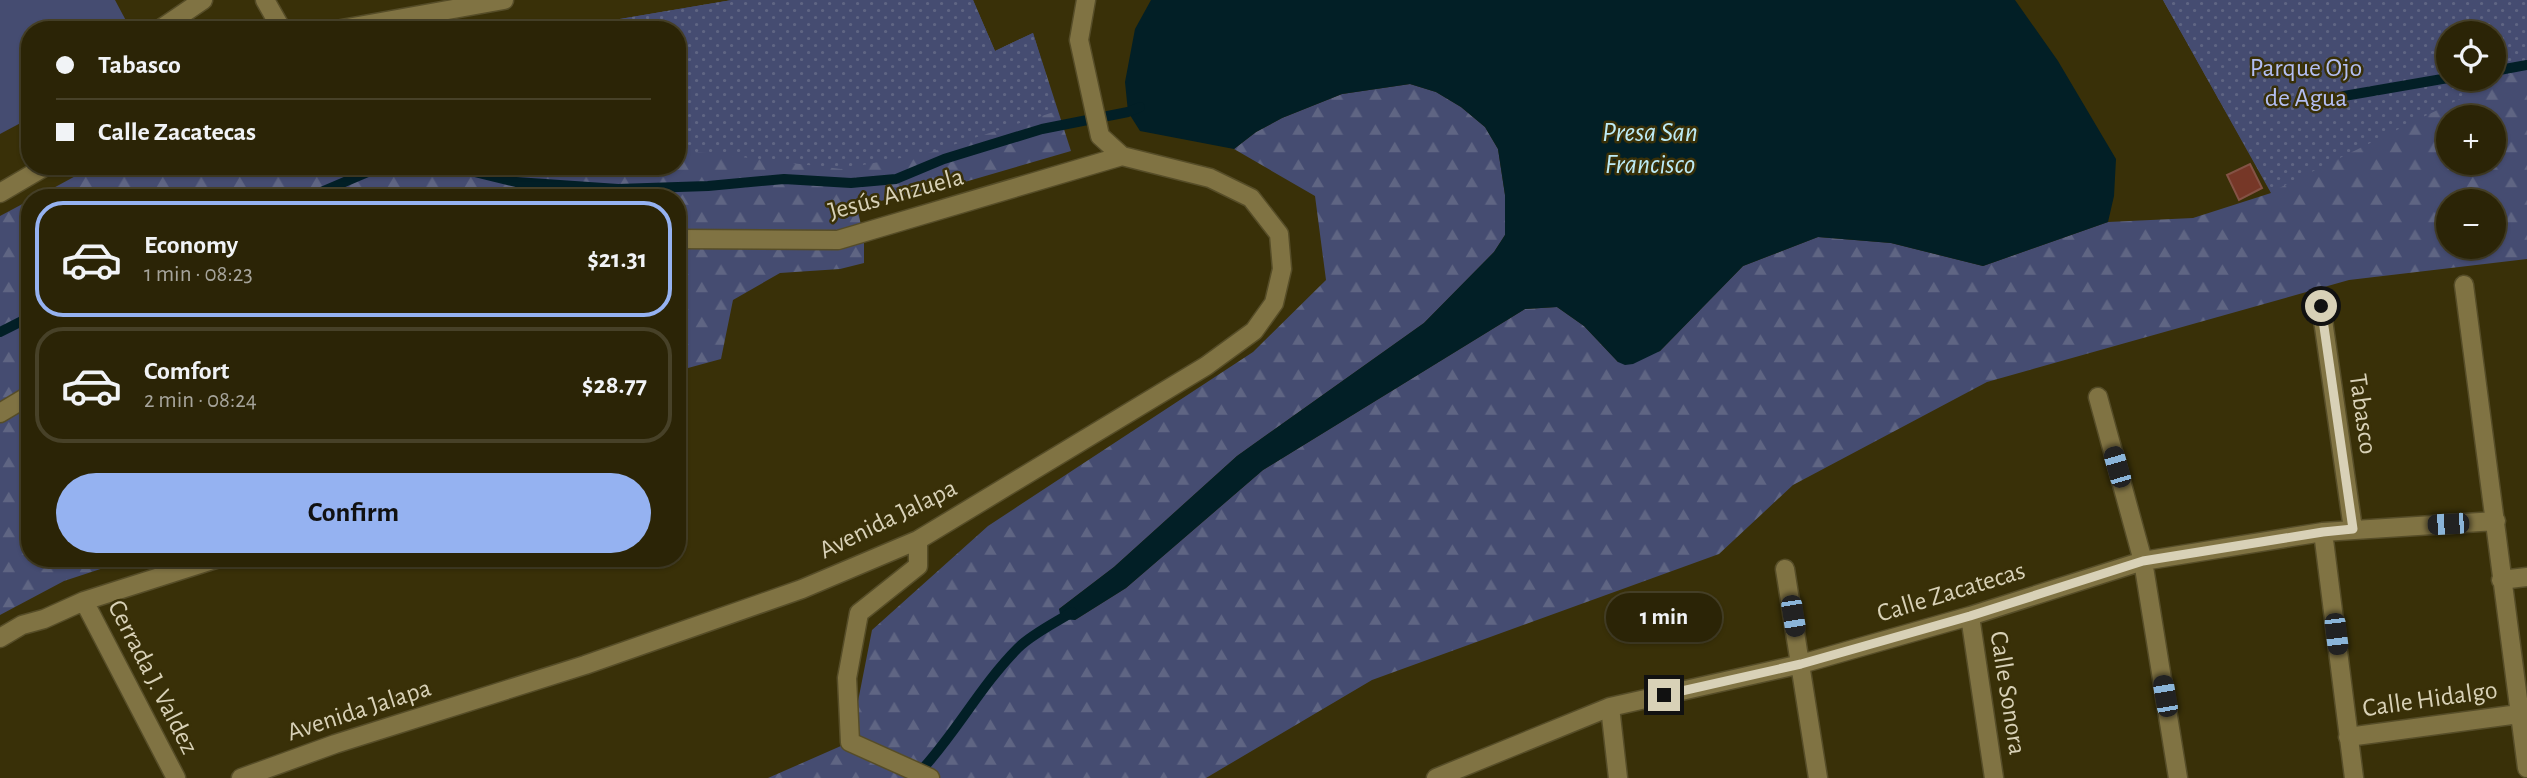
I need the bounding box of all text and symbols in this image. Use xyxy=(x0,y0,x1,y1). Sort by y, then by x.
map controls xyxy=(2436,21,2506,259)
button: locate xyxy=(2436,21,2506,91)
text: Tabasco xyxy=(98,52,181,78)
park label: Parque Ojo de Agua xyxy=(2250,55,2362,111)
button: + xyxy=(2436,105,2506,175)
text: Calle Zacatecas xyxy=(98,119,256,145)
water label: Presa San Francisco xyxy=(1602,119,1698,179)
street label: Jesús Anzuela xyxy=(826,163,966,225)
button: − xyxy=(2436,189,2506,259)
icon: car xyxy=(60,228,123,291)
text: Economy xyxy=(144,232,238,258)
text: $21.31 xyxy=(587,246,647,272)
text: 1 min · 08:23 xyxy=(144,263,253,286)
route start xyxy=(2305,290,2337,322)
icon: car xyxy=(60,354,123,417)
text: Comfort xyxy=(144,358,229,384)
text: $28.77 xyxy=(582,372,647,398)
street label: Tabasco xyxy=(2345,372,2381,456)
text: 2 min · 08:24 xyxy=(144,389,257,412)
car xyxy=(2102,444,2133,490)
button: Confirm xyxy=(56,473,651,553)
street label: Avenida Jalapa xyxy=(815,474,961,564)
car xyxy=(2427,512,2470,536)
street label: Calle Zacatecas xyxy=(1874,557,2028,627)
callout: 1 min xyxy=(1606,594,1722,642)
car xyxy=(1780,594,1807,638)
street label: Cerrada J. Valdez xyxy=(103,596,203,758)
text: 1 min xyxy=(1640,606,1688,629)
car xyxy=(2324,612,2349,656)
street label: Calle Sonora xyxy=(1985,629,2031,757)
car xyxy=(2152,673,2179,719)
street label: Avenida Jalapa xyxy=(284,674,434,746)
street label: Calle Hidalgo xyxy=(2361,677,2499,721)
route end xyxy=(1648,679,1680,711)

